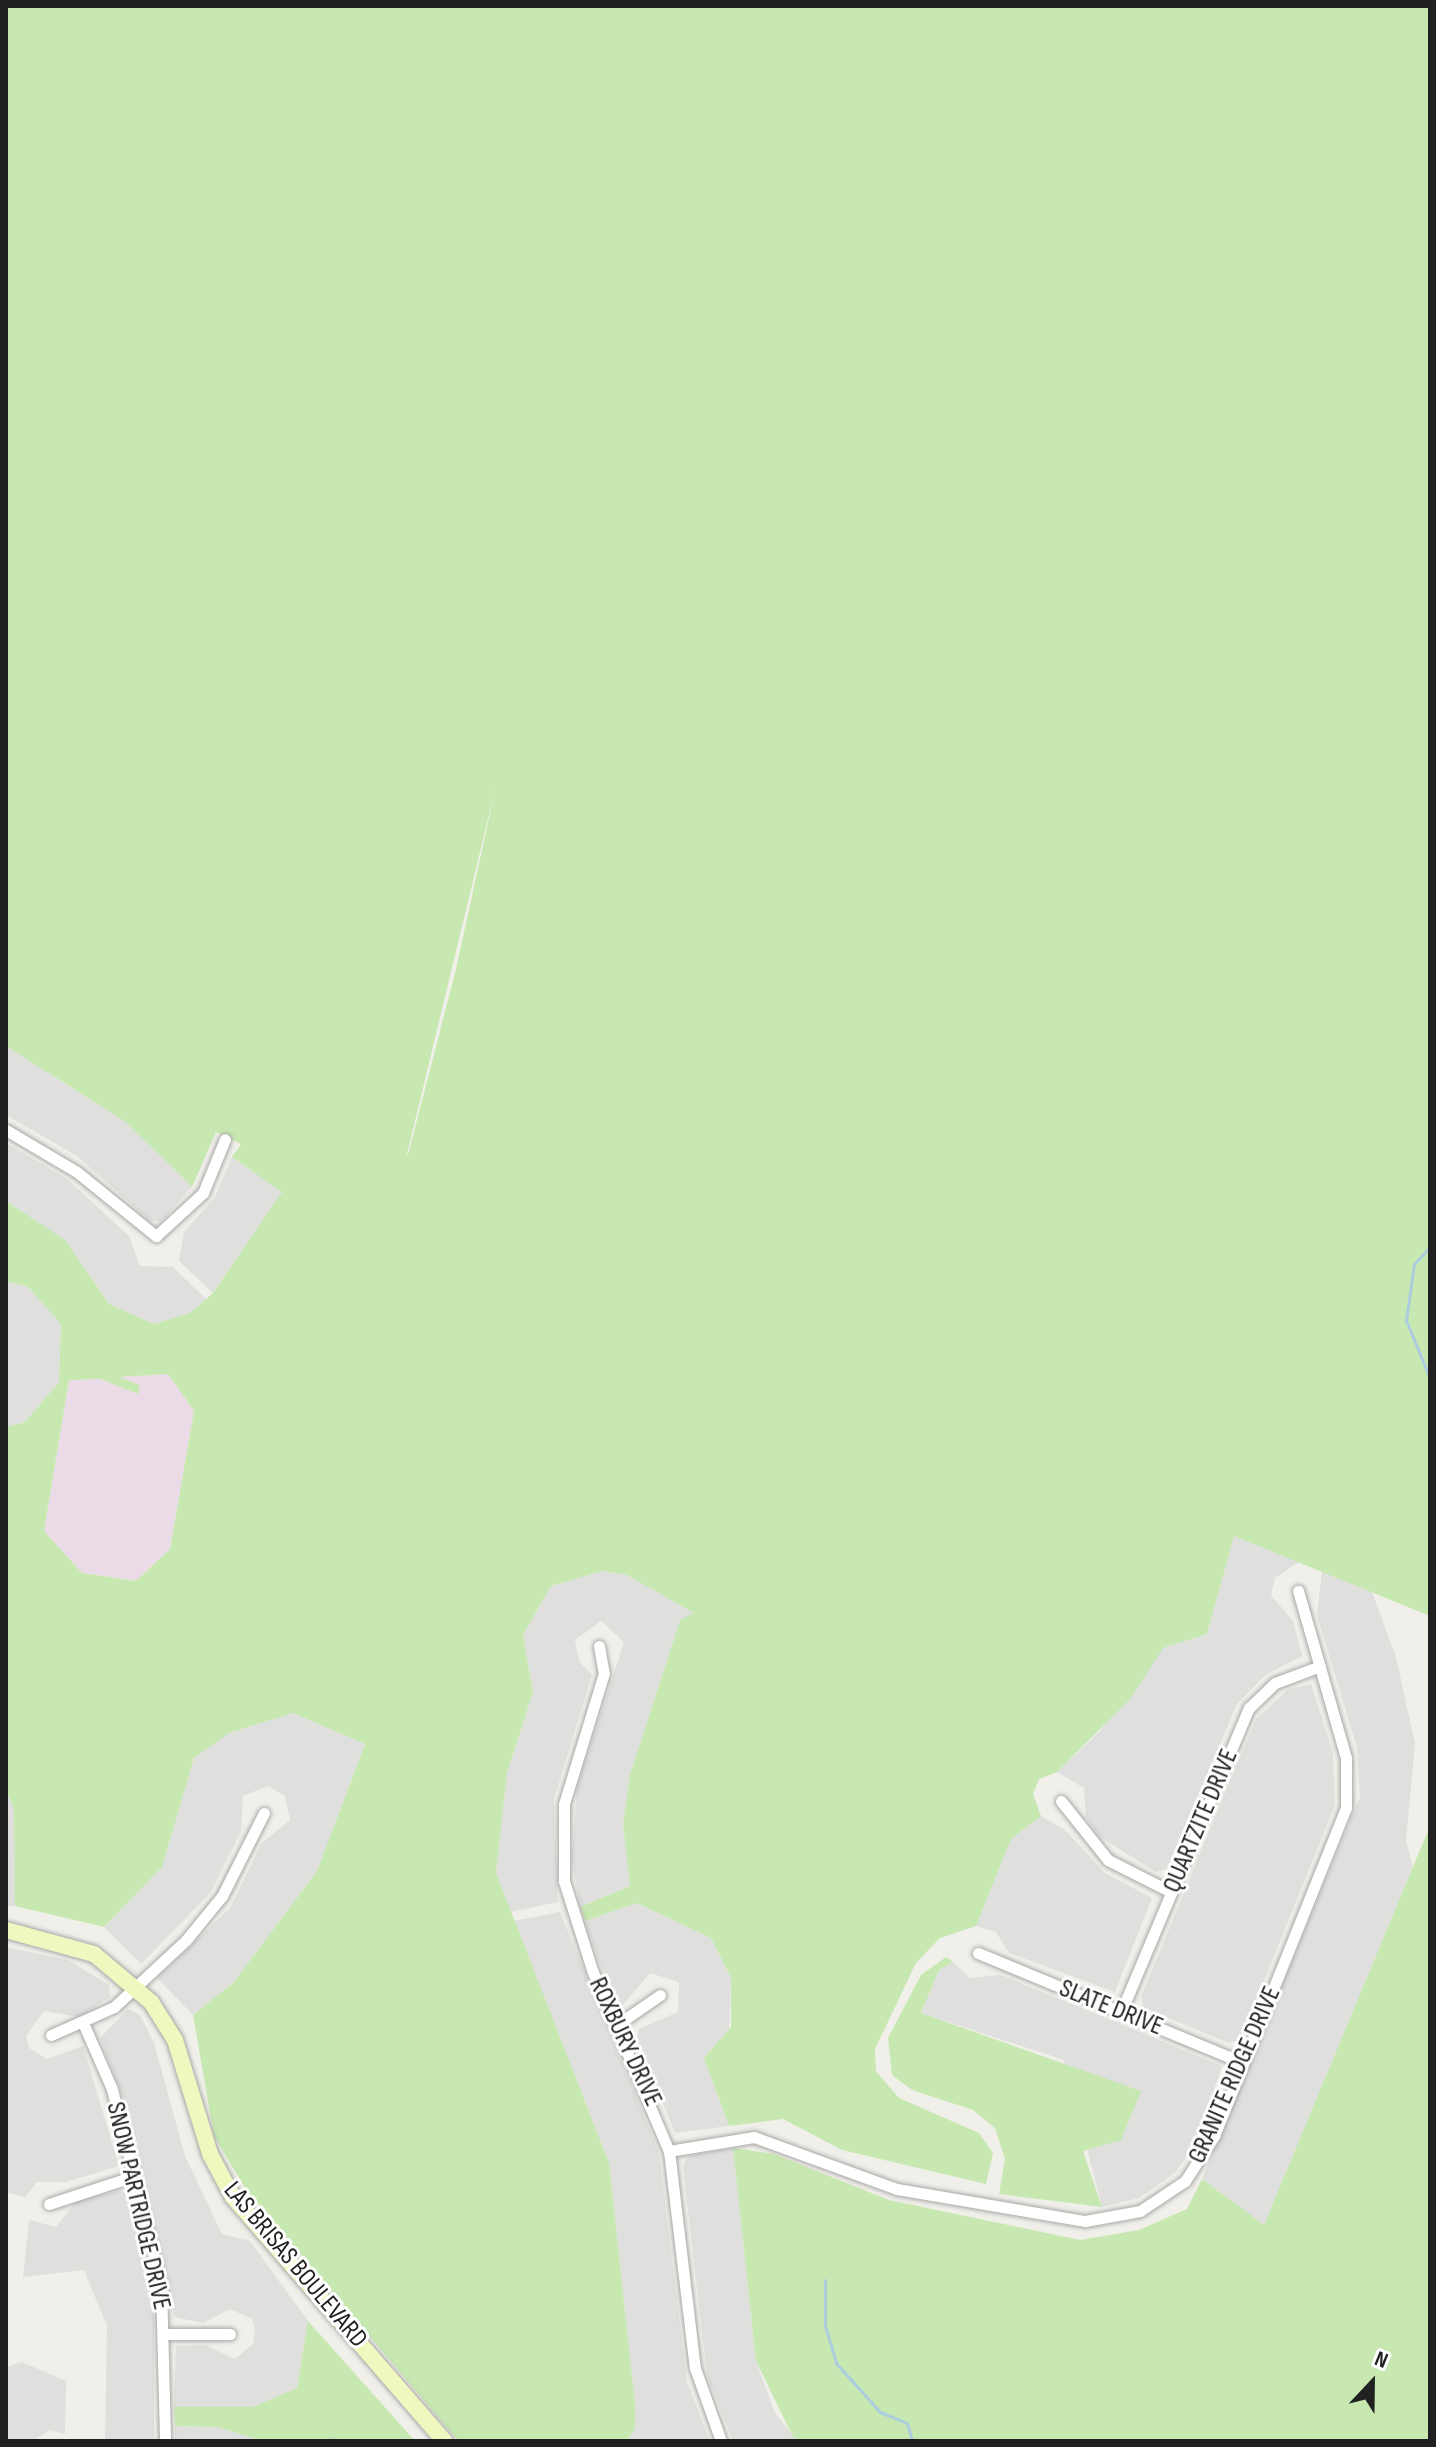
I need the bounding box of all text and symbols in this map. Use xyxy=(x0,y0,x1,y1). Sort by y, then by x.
street label: QUARTZITE DRIVE xyxy=(1157,1745,1245,1897)
street label: ROXBURY DRIVE xyxy=(582,1973,668,2111)
street label: SLATE DRIVE xyxy=(1055,1973,1167,2043)
street label: GRANITE RIDGE DRIVE xyxy=(1182,1982,1288,2168)
street label: SNOW PARTRIDGE DRIVE xyxy=(99,2099,177,2313)
street label: LAS BRISAS BOULEVARD xyxy=(216,2176,374,2354)
north arrow xyxy=(1332,2343,1412,2423)
text: N xyxy=(1371,2346,1392,2375)

